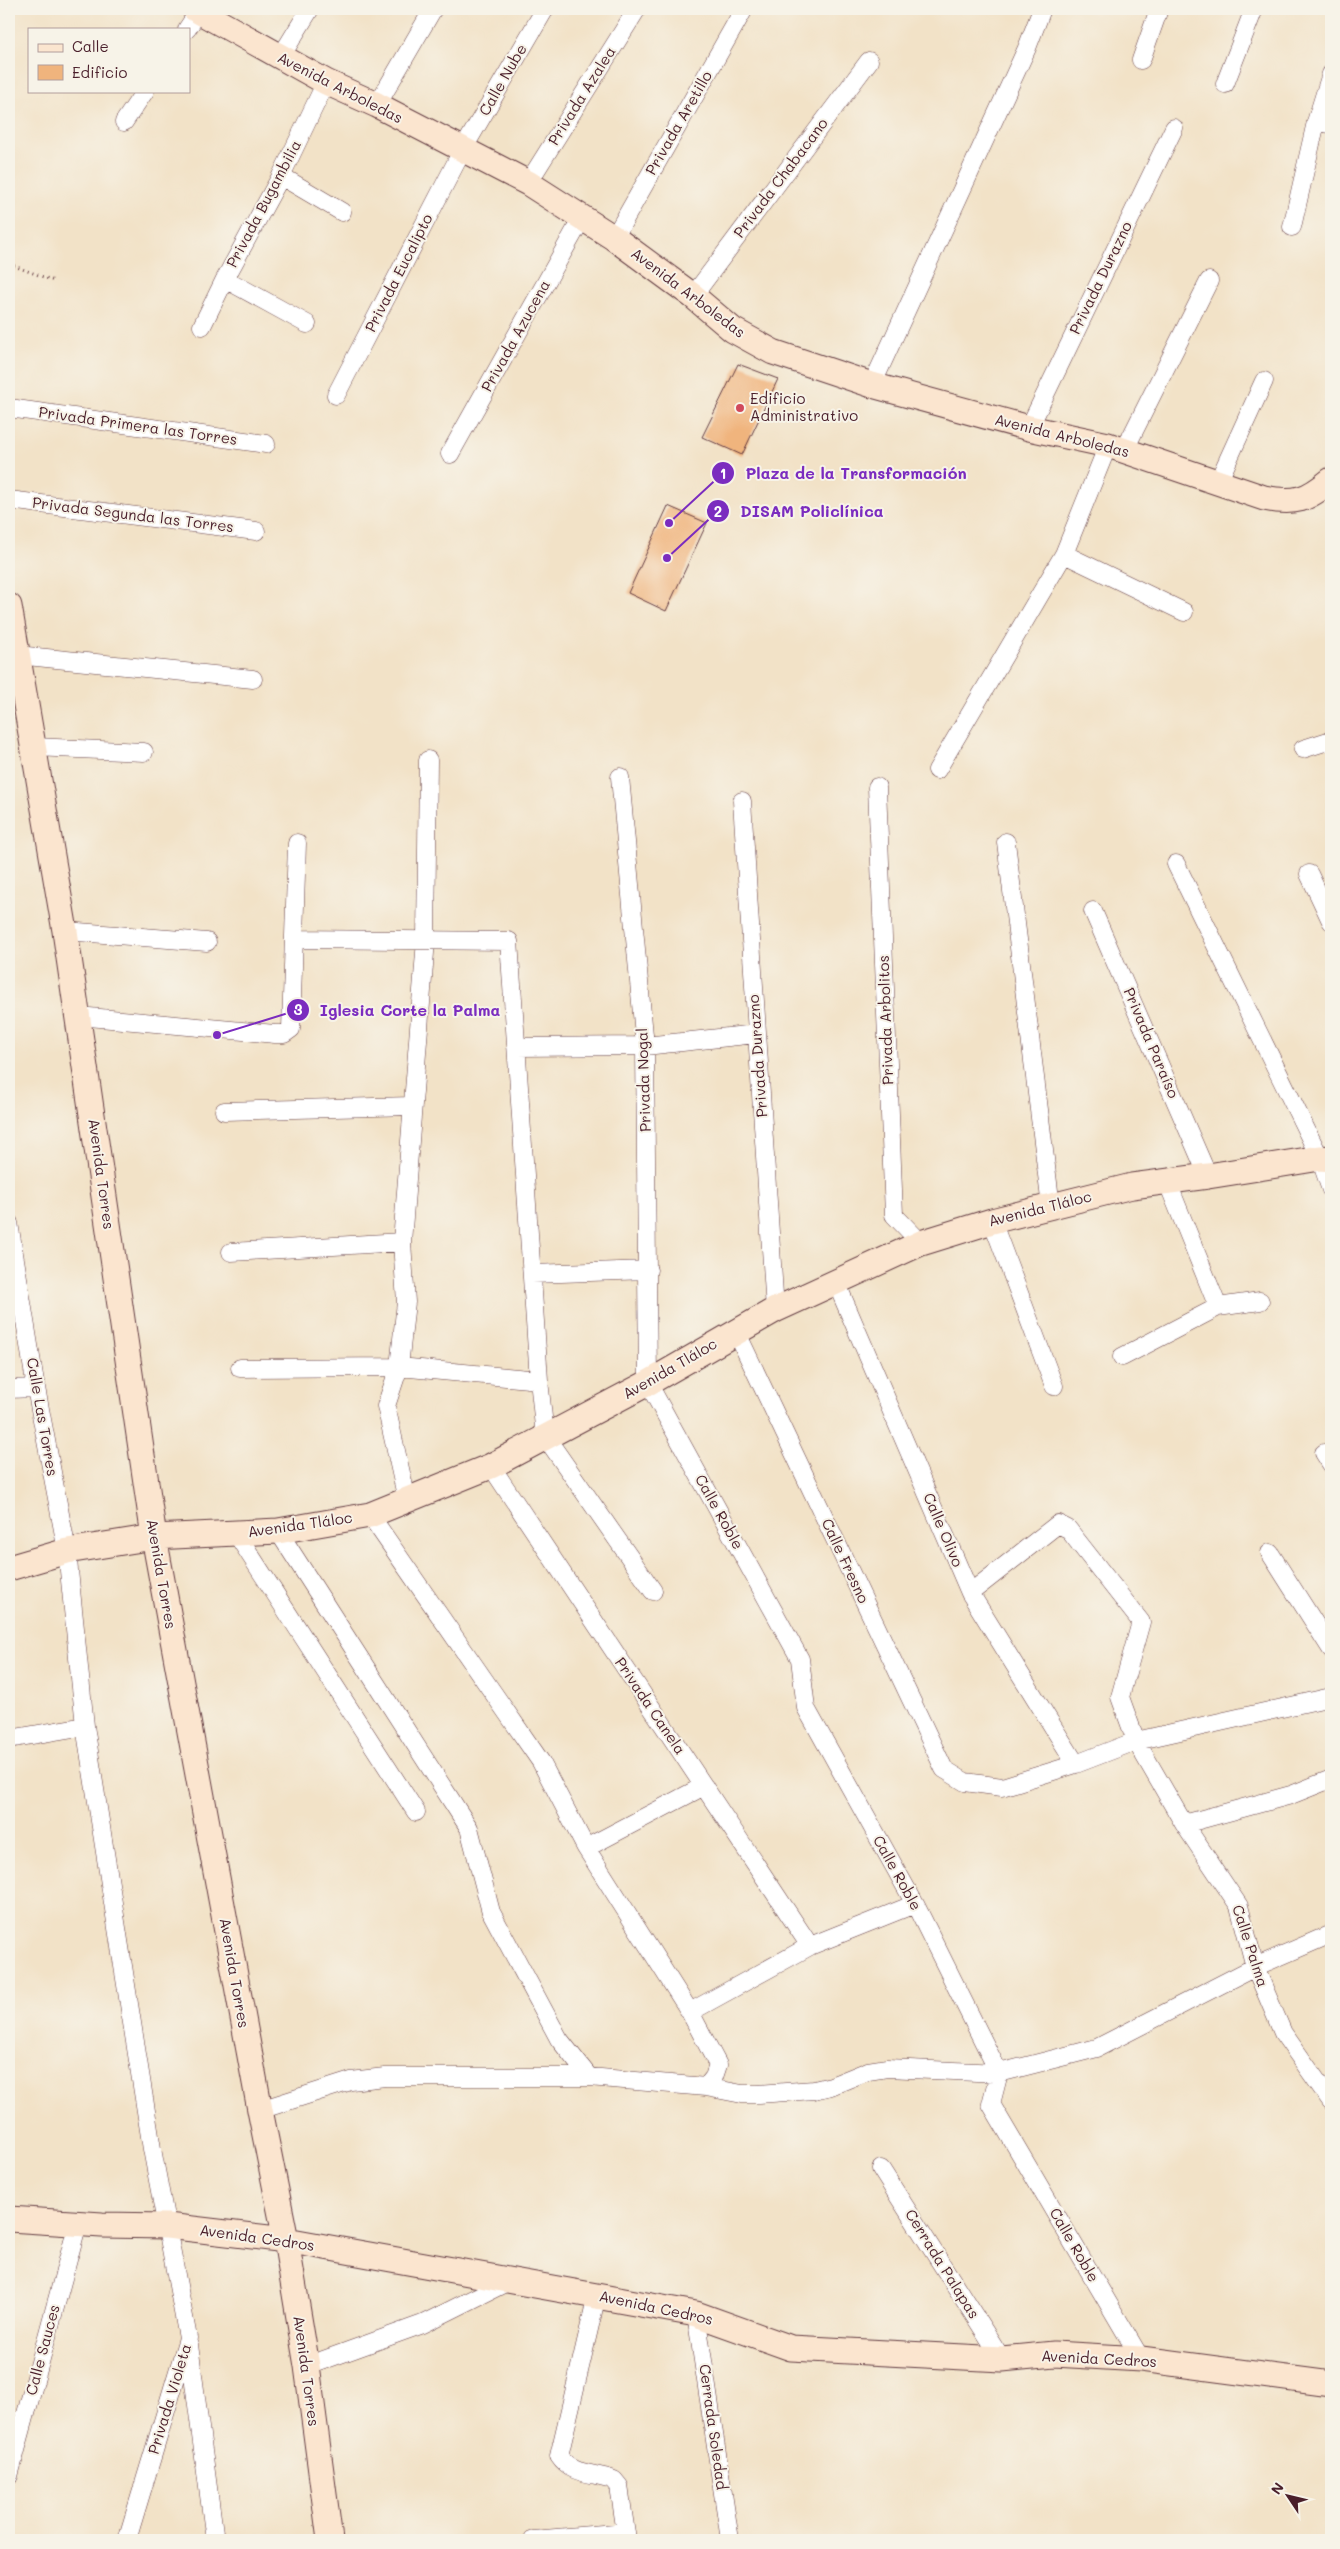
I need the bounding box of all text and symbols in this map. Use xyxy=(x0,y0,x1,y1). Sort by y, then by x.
legend xyxy=(28,28,190,92)
text: Calle xyxy=(72,36,109,56)
street label: Calle Nube xyxy=(474,40,531,119)
street label: Privada Azalea xyxy=(543,42,619,149)
street label: Avenida Arboledas xyxy=(274,47,407,127)
text: Edificio xyxy=(72,62,128,82)
street label: Privada Aretillo xyxy=(640,67,716,178)
street label: Privada Chabacano xyxy=(729,113,832,241)
street label: Privada Bugambilia xyxy=(221,136,305,271)
street label: Privada Eucalipto xyxy=(360,210,437,335)
street label: Privada Durazno xyxy=(1064,218,1136,337)
street label: Avenida Arboledas xyxy=(627,243,750,342)
street label: Privada Azucena xyxy=(476,276,554,395)
place label: Edificio Administrativo xyxy=(750,388,858,425)
street label: Privada Primera las Torres xyxy=(37,401,239,449)
marker: Edificio Administrativo xyxy=(734,402,746,414)
street label: Avenida Arboledas xyxy=(993,409,1132,461)
callout: Plaza de la Transformación xyxy=(710,458,977,489)
text: Plaza de la Transformación xyxy=(745,462,967,483)
text: 1 xyxy=(720,463,726,483)
street label: Privada Segunda las Torres xyxy=(31,492,235,536)
callout: DISAM Policlínica xyxy=(706,496,894,527)
text: DISAM Policlínica xyxy=(740,500,884,521)
text: 2 xyxy=(714,501,722,521)
street label: Privada Arbolitos xyxy=(873,955,897,1085)
street label: Privada Paraíso xyxy=(1120,984,1184,1101)
street label: Privada Durazno xyxy=(743,994,771,1118)
callout: Iglesia Corte la Palma xyxy=(285,995,511,1026)
text: 3 xyxy=(293,999,303,1019)
text: Iglesia Corte la Palma xyxy=(320,999,500,1020)
street label: Privada Nogal xyxy=(631,1028,655,1132)
street label: Avenida Torres xyxy=(84,1117,120,1230)
street label: Avenida Tláloc xyxy=(986,1186,1094,1231)
street label: Avenida Tláloc xyxy=(619,1333,720,1403)
street label: Calle Las Torres xyxy=(23,1356,63,1478)
street label: Calle Roble xyxy=(691,1470,749,1553)
street label: Calle Olivo xyxy=(919,1489,969,1570)
street label: Avenida Tláloc xyxy=(246,1507,354,1541)
street label: Calle Fresno xyxy=(818,1515,874,1606)
street label: Avenida Torres xyxy=(142,1517,182,1630)
street label: Privada Canela xyxy=(611,1653,691,1758)
street label: Calle Roble xyxy=(869,1831,927,1914)
street label: Calle Palma xyxy=(1228,1902,1274,1989)
street label: Avenida Torres xyxy=(215,1916,255,2029)
street label: Calle Roble xyxy=(1046,2204,1104,2285)
street label: Cerrada Palapas xyxy=(901,2205,985,2322)
street label: Avenida Cedros xyxy=(198,2219,316,2255)
street label: Avenida Cedros xyxy=(597,2285,715,2329)
street label: Calle Sauces xyxy=(20,2302,64,2397)
street label: Avenida Torres xyxy=(289,2314,325,2427)
street label: Privada Violeta xyxy=(143,2341,195,2456)
street label: Avenida Cedros xyxy=(1041,2345,1157,2371)
street label: Cerrada Soledad xyxy=(695,2363,733,2491)
north arrow xyxy=(1262,2472,1312,2522)
text: N xyxy=(1266,2478,1288,2498)

